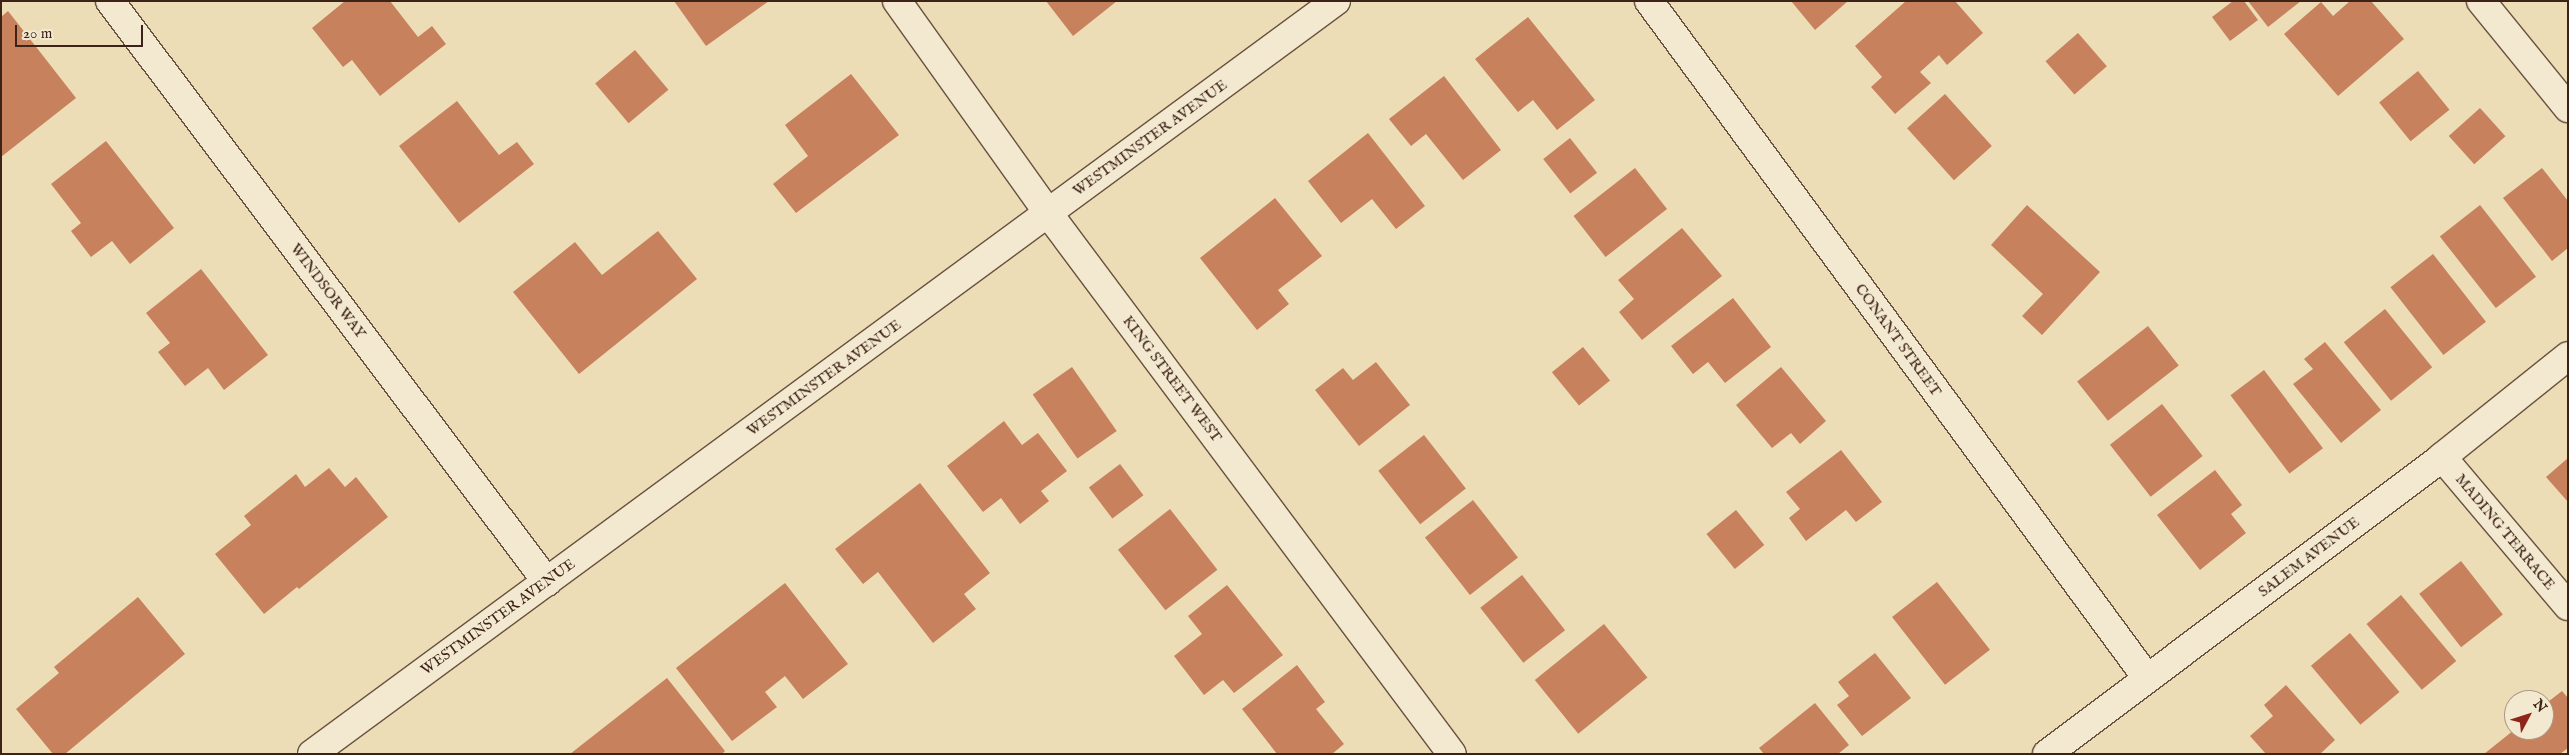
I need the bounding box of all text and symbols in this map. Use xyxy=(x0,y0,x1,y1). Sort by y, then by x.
scale bar xyxy=(18,15,145,47)
text: 20 m xyxy=(23,24,52,43)
street label: WESTMINSTER AVENUE xyxy=(1069,76,1231,200)
street label: WINDSOR WAY xyxy=(286,240,370,342)
street label: CONANT STREET xyxy=(1851,280,1945,400)
street label: KING STREET WEST xyxy=(1119,312,1225,446)
street label: WESTMINSTER AVENUE xyxy=(743,316,905,440)
street label: MADING TERRACE xyxy=(2451,470,2559,594)
street label: SALEM AVENUE xyxy=(2255,513,2363,601)
street label: WESTMINSTER AVENUE xyxy=(417,555,579,679)
north arrow xyxy=(2504,690,2554,740)
text: N xyxy=(2529,696,2551,716)

